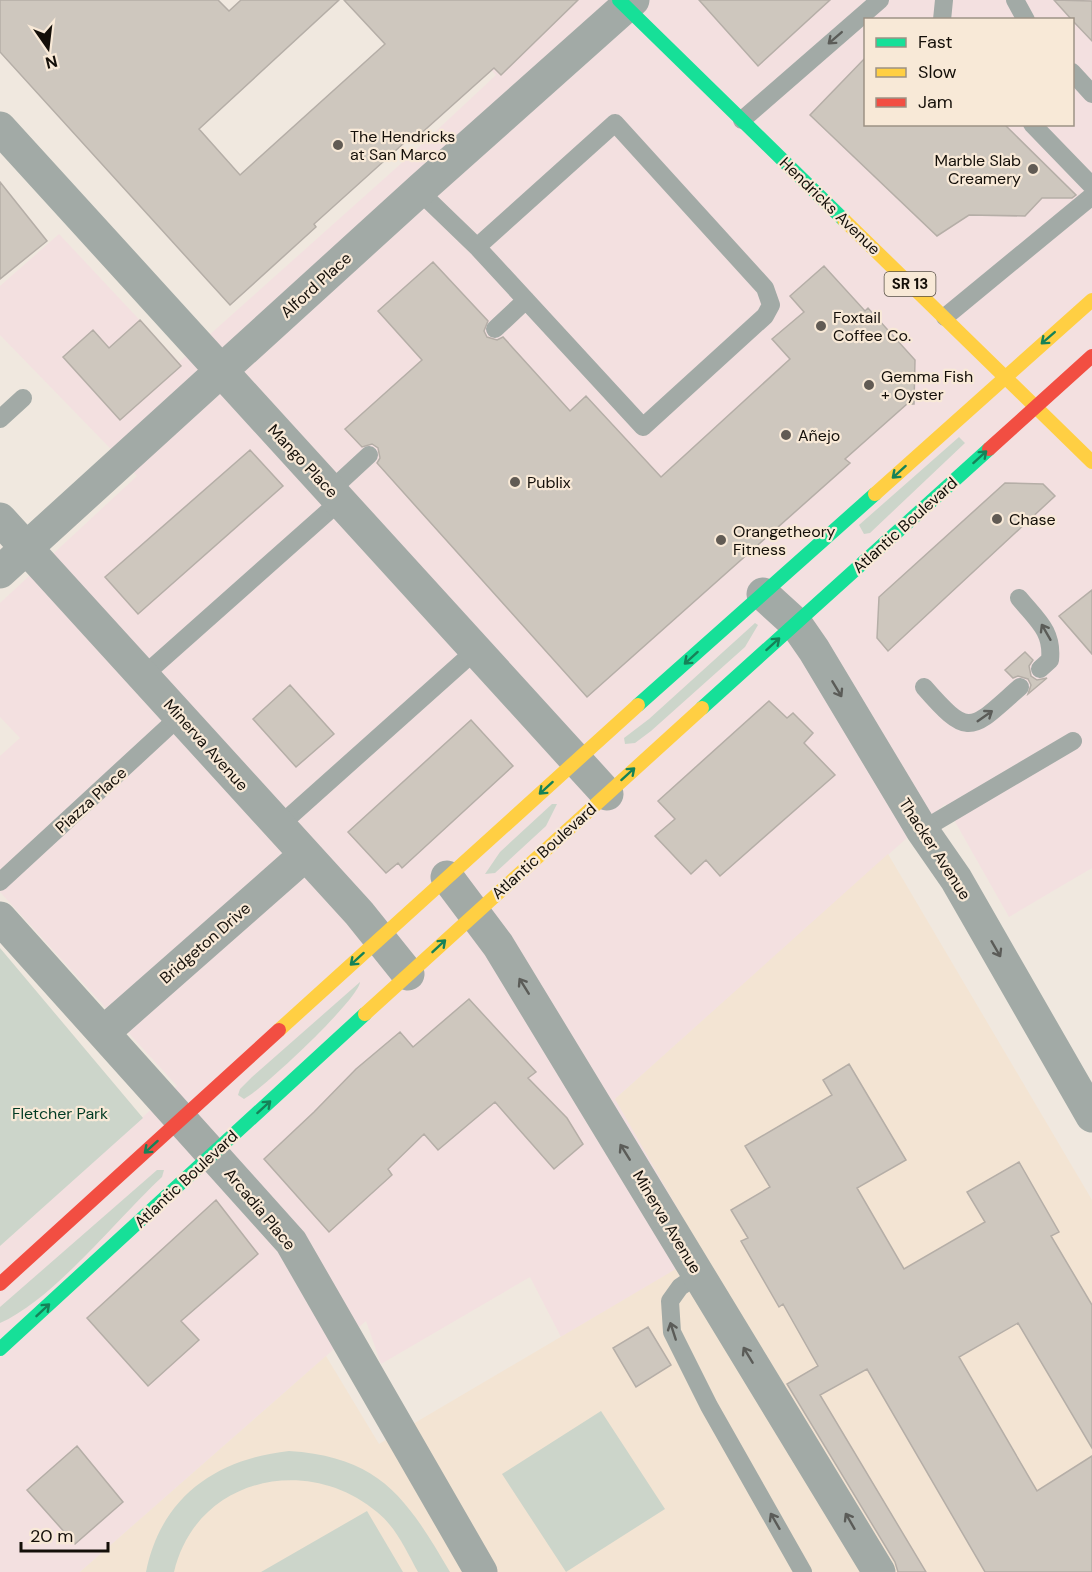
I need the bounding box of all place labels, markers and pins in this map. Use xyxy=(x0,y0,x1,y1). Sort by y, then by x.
place label: The Hendricks at San Marco xyxy=(350,126,455,165)
marker: The Hendricks at San Marco xyxy=(331,138,345,152)
place label: Marble Slab Creamery xyxy=(934,150,1021,189)
marker: Marble Slab Creamery xyxy=(1026,162,1040,176)
place label: Foxtail Coffee Co. xyxy=(833,307,911,346)
marker: Foxtail Coffee Co. xyxy=(814,319,828,333)
place label: Gemma Fish + Oyster xyxy=(881,366,973,405)
marker: Gemma Fish + Oyster xyxy=(862,378,876,392)
place label: Añejo xyxy=(798,425,840,446)
marker: Añejo xyxy=(779,428,793,442)
place label: Publix xyxy=(527,472,571,493)
marker: Publix xyxy=(508,475,522,489)
place label: Chase xyxy=(1009,509,1056,530)
marker: Chase xyxy=(990,512,1004,526)
place label: Orangetheory Fitness xyxy=(733,521,836,560)
marker: Orangetheory Fitness xyxy=(714,533,728,547)

